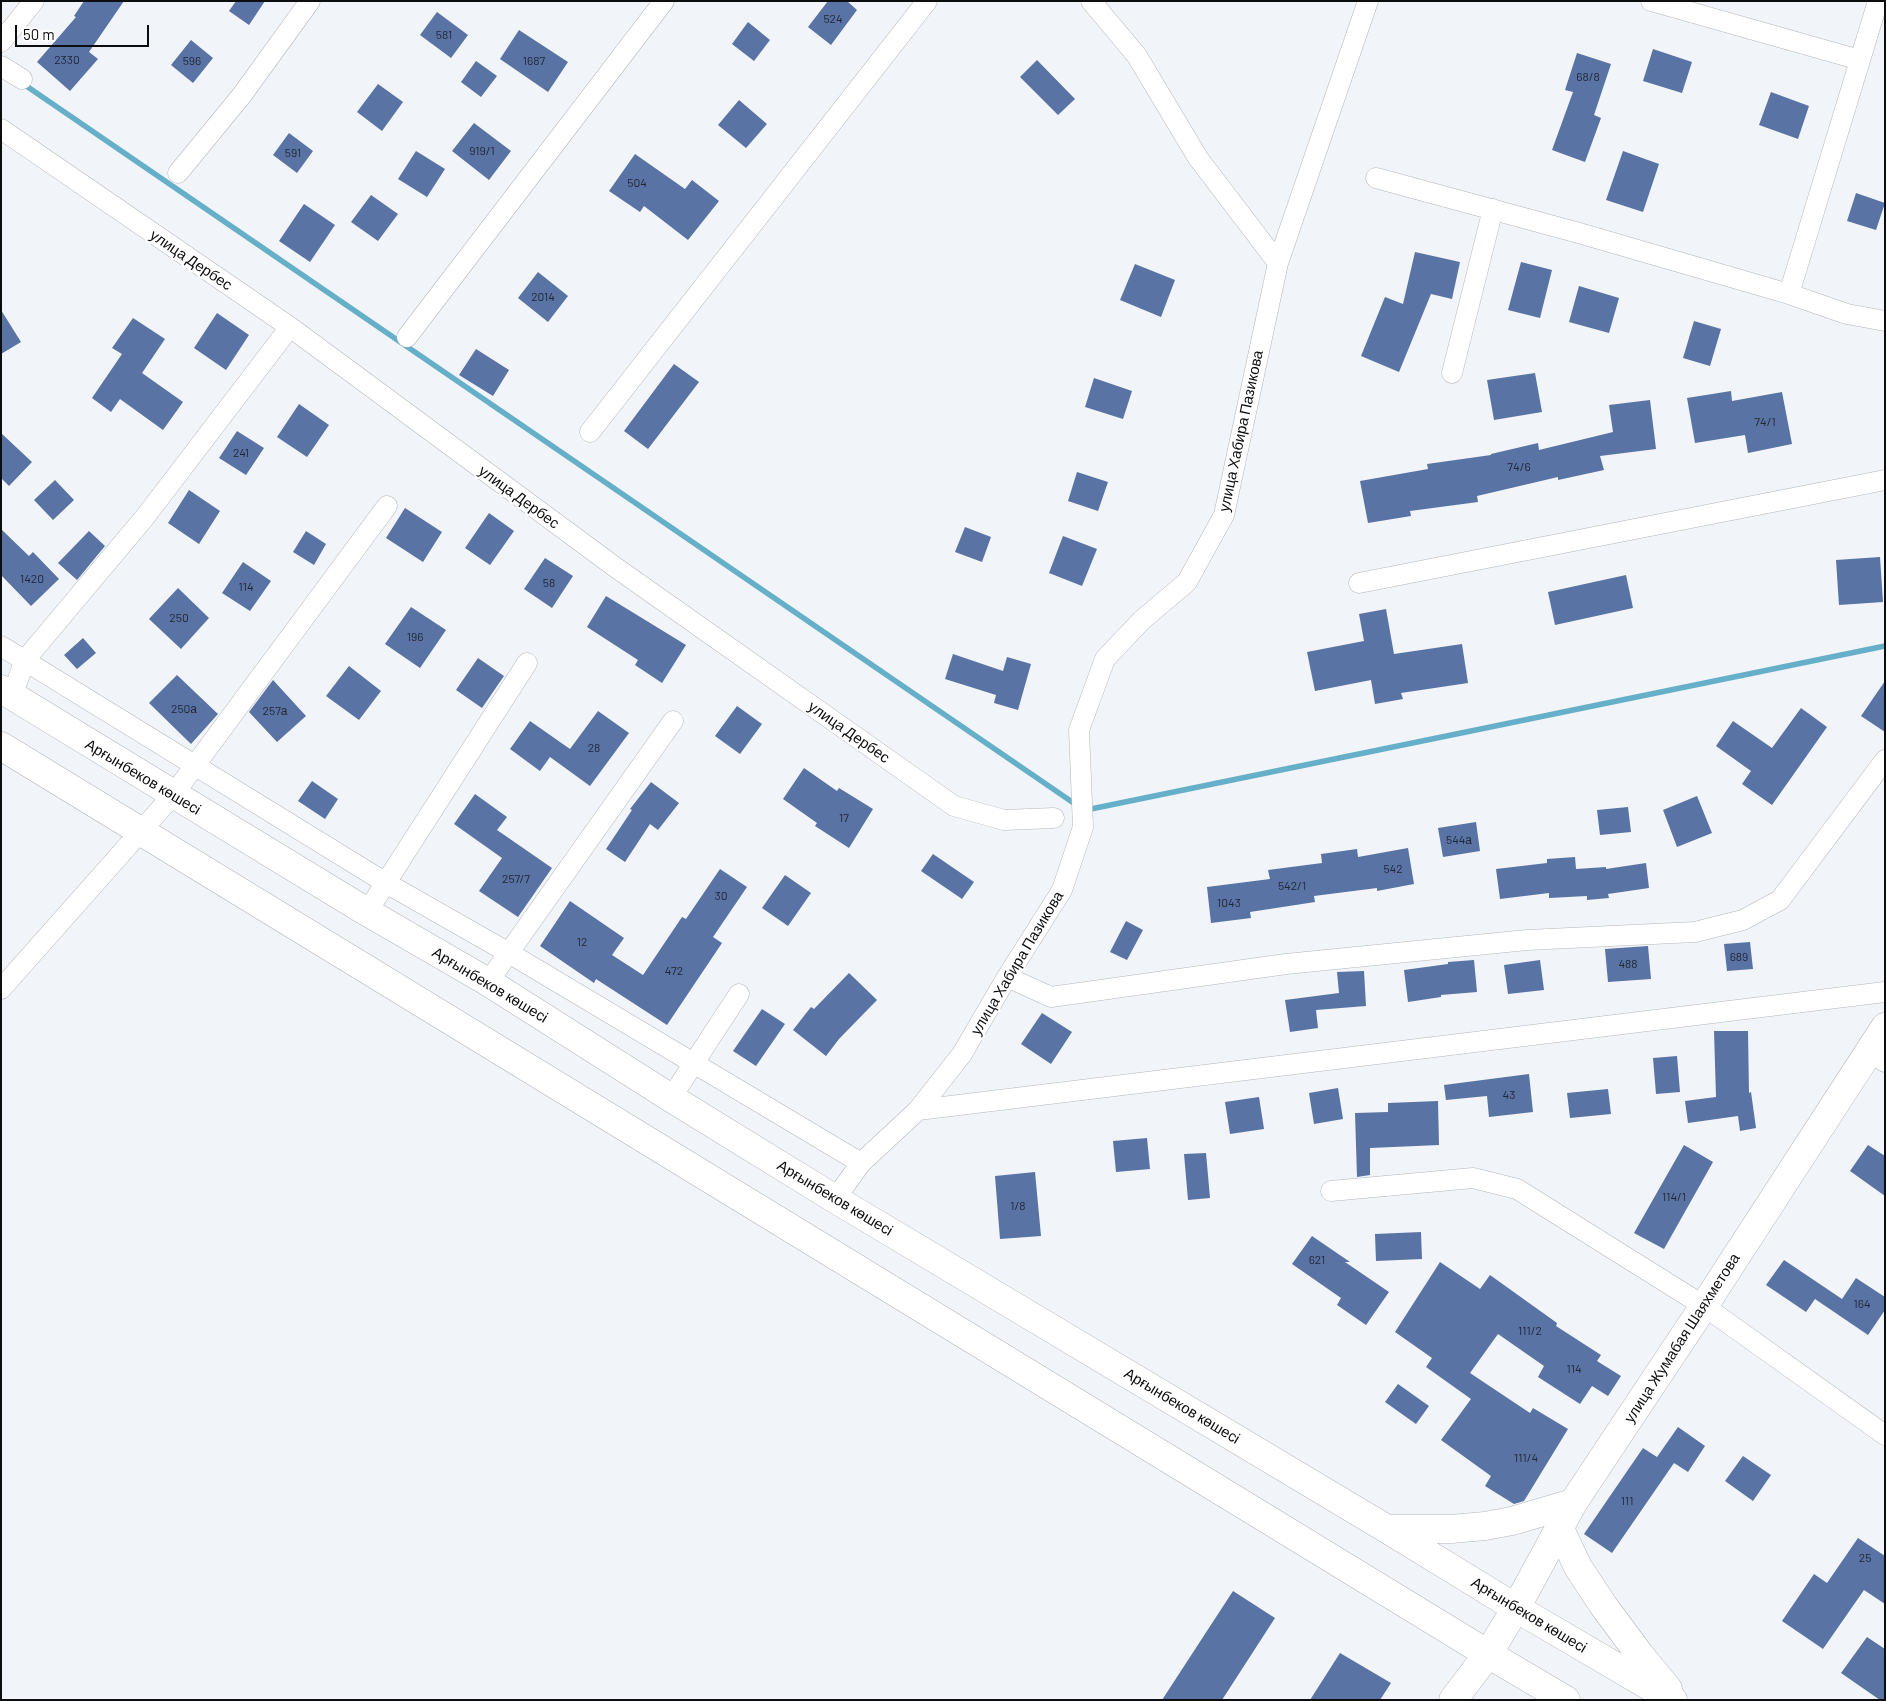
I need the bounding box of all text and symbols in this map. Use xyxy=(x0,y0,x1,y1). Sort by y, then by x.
house number: 524 xyxy=(823,12,843,26)
scale bar xyxy=(18,15,151,47)
text: 50 m xyxy=(23,25,55,43)
house number: 581 xyxy=(436,28,452,42)
house number: 2330 xyxy=(54,53,80,67)
house number: 596 xyxy=(183,54,201,68)
house number: 1687 xyxy=(523,54,545,68)
house number: 68/8 xyxy=(1576,70,1600,84)
house number: 919/1 xyxy=(469,144,495,158)
house number: 591 xyxy=(285,146,301,160)
house number: 504 xyxy=(627,176,647,190)
street label: улица Дербес xyxy=(146,226,236,294)
house number: 2014 xyxy=(531,290,555,304)
street label: улица Хабира Пазикова xyxy=(1215,349,1267,513)
house number: 74/1 xyxy=(1754,415,1776,429)
house number: 241 xyxy=(233,446,249,460)
house number: 74/6 xyxy=(1507,460,1531,474)
street label: улица Дербес xyxy=(475,462,563,532)
house number: 1420 xyxy=(20,572,44,586)
house number: 58 xyxy=(543,576,555,590)
house number: 114 xyxy=(238,580,254,594)
house number: 250 xyxy=(169,611,189,625)
house number: 196 xyxy=(407,630,423,644)
street label: улица Дербес xyxy=(805,697,893,767)
house number: 250а xyxy=(171,702,197,716)
house number: 257а xyxy=(263,704,287,718)
street label: Арғынбеков көшесі xyxy=(82,735,204,819)
house number: 28 xyxy=(588,741,600,755)
house number: 17 xyxy=(839,811,849,825)
house number: 544а xyxy=(1446,833,1472,847)
house number: 542 xyxy=(1383,862,1403,876)
house number: 257/7 xyxy=(502,872,530,886)
house number: 542/1 xyxy=(1278,879,1306,893)
street label: улица Хабира Пазикова xyxy=(967,888,1067,1038)
house number: 30 xyxy=(715,889,727,903)
house number: 1043 xyxy=(1217,896,1241,910)
house number: 12 xyxy=(577,935,587,949)
street label: Арғынбеков көшесі xyxy=(429,943,551,1027)
house number: 689 xyxy=(1730,950,1748,964)
house number: 488 xyxy=(1618,957,1638,971)
house number: 472 xyxy=(665,964,683,978)
house number: 43 xyxy=(1503,1088,1515,1102)
street label: Арғынбеков көшесі xyxy=(774,1156,896,1240)
house number: 114/1 xyxy=(1662,1190,1686,1204)
house number: 1/8 xyxy=(1010,1199,1026,1213)
street label: улица Жумабая Шаяхметова xyxy=(1620,1250,1744,1426)
house number: 621 xyxy=(1309,1253,1325,1267)
house number: 164 xyxy=(1854,1297,1870,1311)
house number: 111/2 xyxy=(1518,1324,1542,1338)
house number: 114 xyxy=(1566,1362,1582,1376)
street label: Арғынбеков көшесі xyxy=(1121,1364,1243,1448)
house number: 111/4 xyxy=(1514,1451,1538,1465)
house number: 111 xyxy=(1621,1494,1633,1508)
house number: 25 xyxy=(1859,1551,1871,1565)
street label: Арғынбеков көшесі xyxy=(1468,1573,1590,1657)

